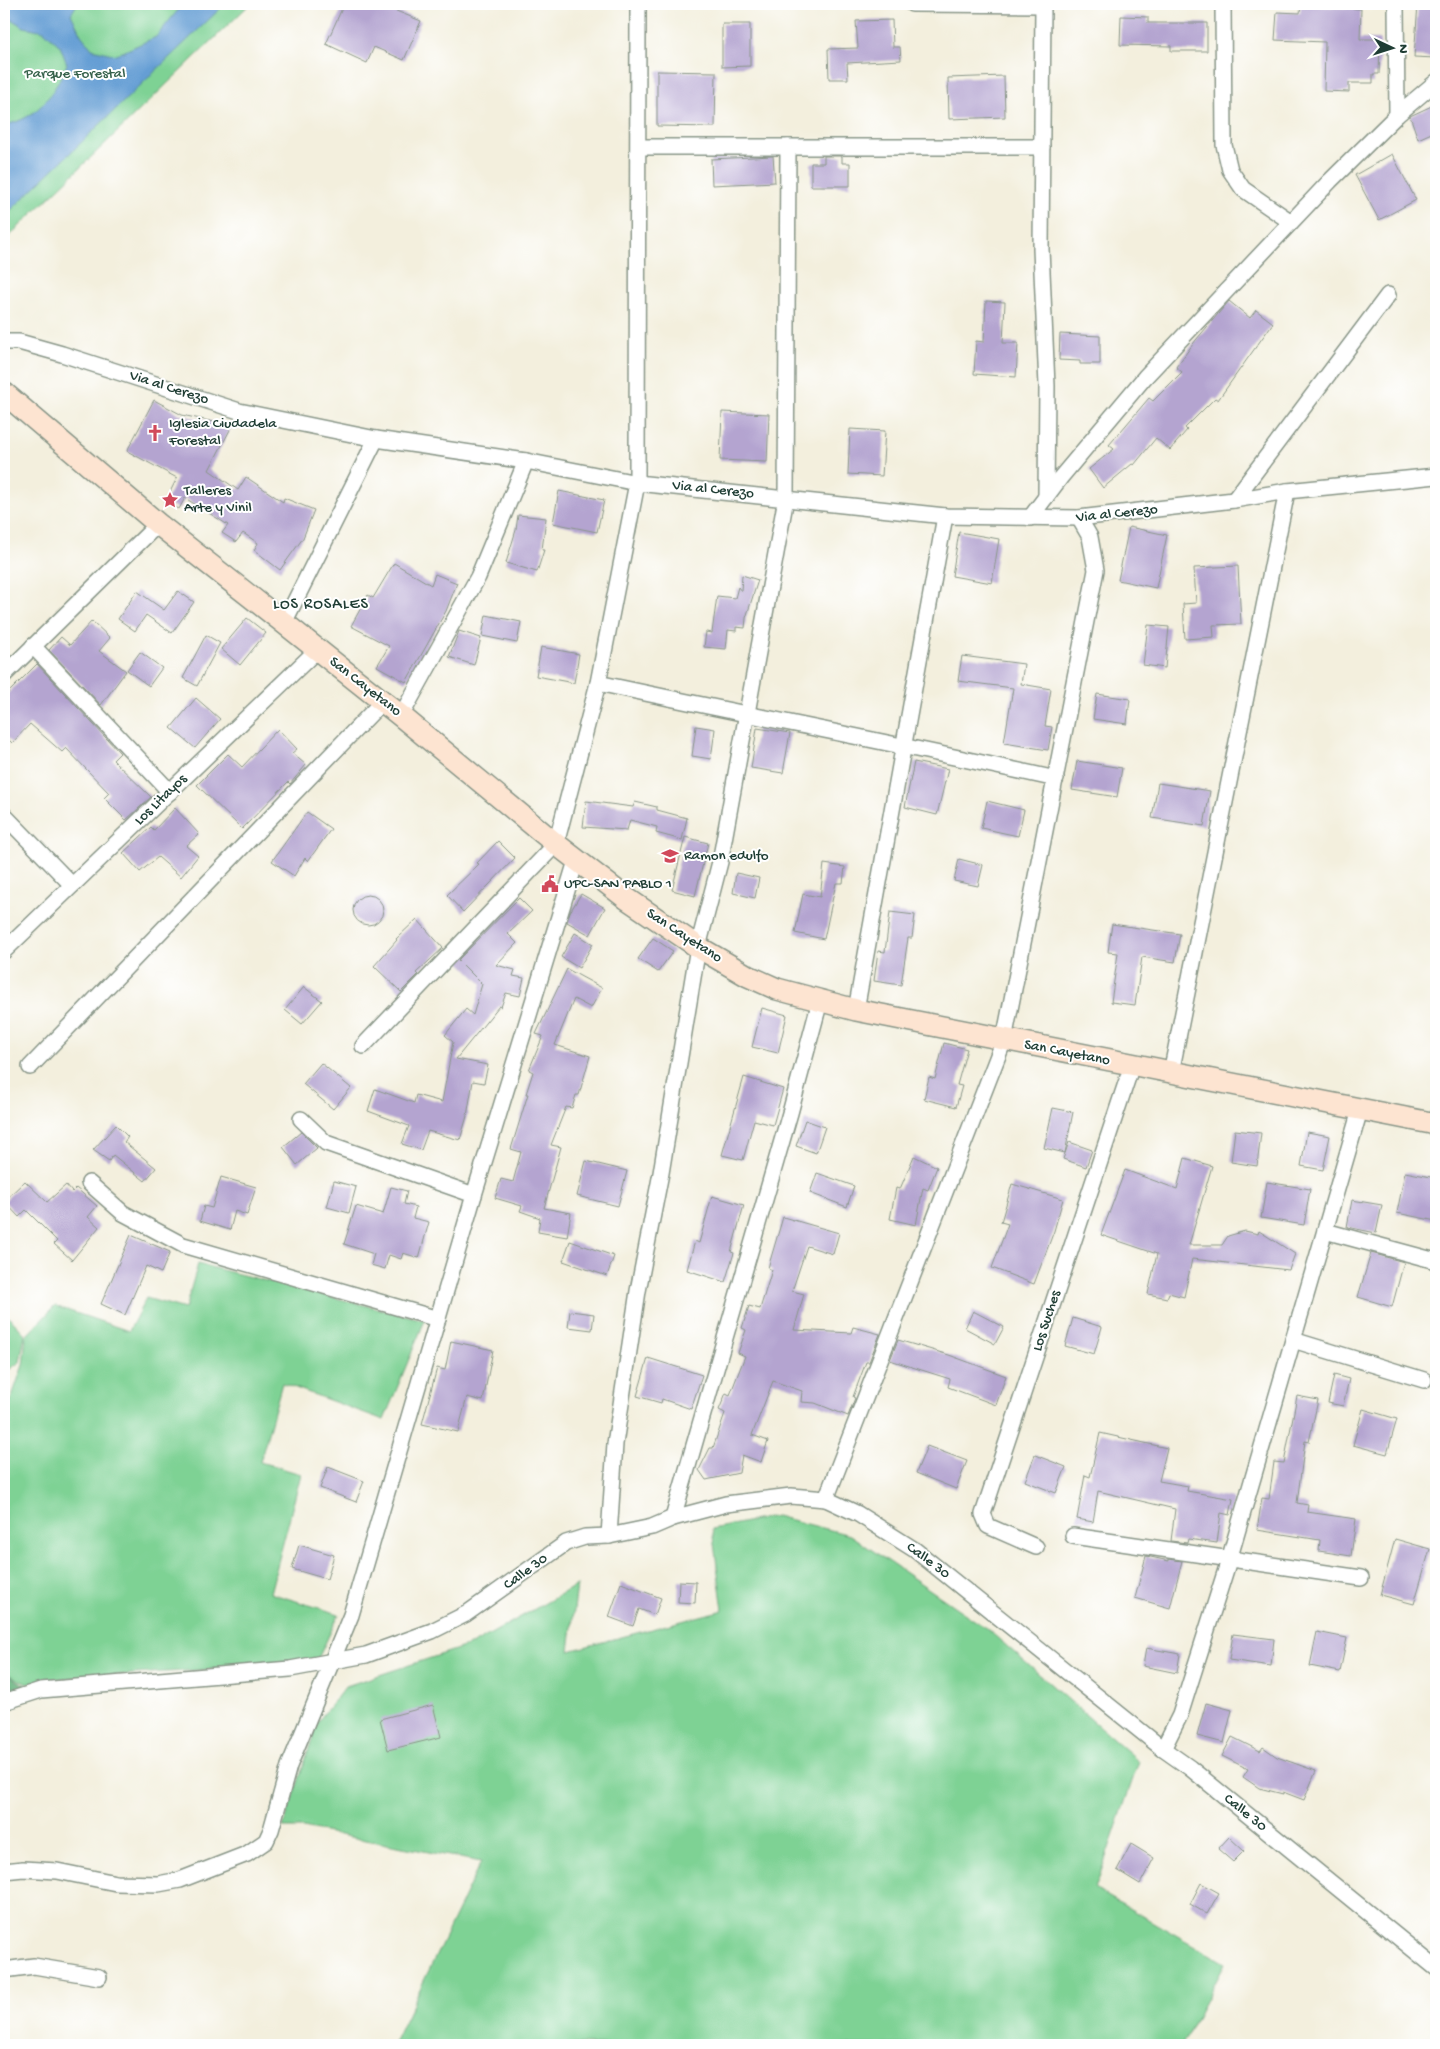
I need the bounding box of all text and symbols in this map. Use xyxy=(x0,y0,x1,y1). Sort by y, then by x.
north arrow xyxy=(1368,22,1418,72)
text: N xyxy=(1394,44,1411,54)
park label: Parque Forestal xyxy=(23,65,126,83)
street label: Via al Cerezo xyxy=(126,366,211,409)
place label: Iglesia Ciudadela Forestal xyxy=(168,415,277,450)
church icon: Iglesia Ciudadela Forestal xyxy=(145,423,165,443)
street label: Via al Cerezo xyxy=(670,477,755,503)
place label: Talleres Arte y Vinil xyxy=(183,482,252,517)
place icon: Talleres Arte y Vinil xyxy=(160,490,180,510)
street label: Via al Cerezo xyxy=(1074,501,1159,527)
district label: LOS ROSALES xyxy=(273,596,369,615)
street label: San Cayetano xyxy=(325,653,405,721)
street label: Los Litayos xyxy=(131,770,191,829)
school or university icon: Ramon edulfo xyxy=(660,846,680,866)
place label: Ramon edulfo xyxy=(684,847,769,865)
public building icon: UPC-SAN PABLO 1 xyxy=(540,874,560,894)
place label: UPC-SAN PABLO 1 xyxy=(564,875,672,893)
street label: San Cayetano xyxy=(643,905,726,967)
street label: San Cayetano xyxy=(1023,1036,1112,1070)
street label: Los Suches xyxy=(1029,1288,1065,1354)
street label: Calle 30 xyxy=(902,1539,954,1584)
street label: Calle 30 xyxy=(500,1550,552,1594)
street label: Calle 30 xyxy=(1220,1790,1271,1836)

